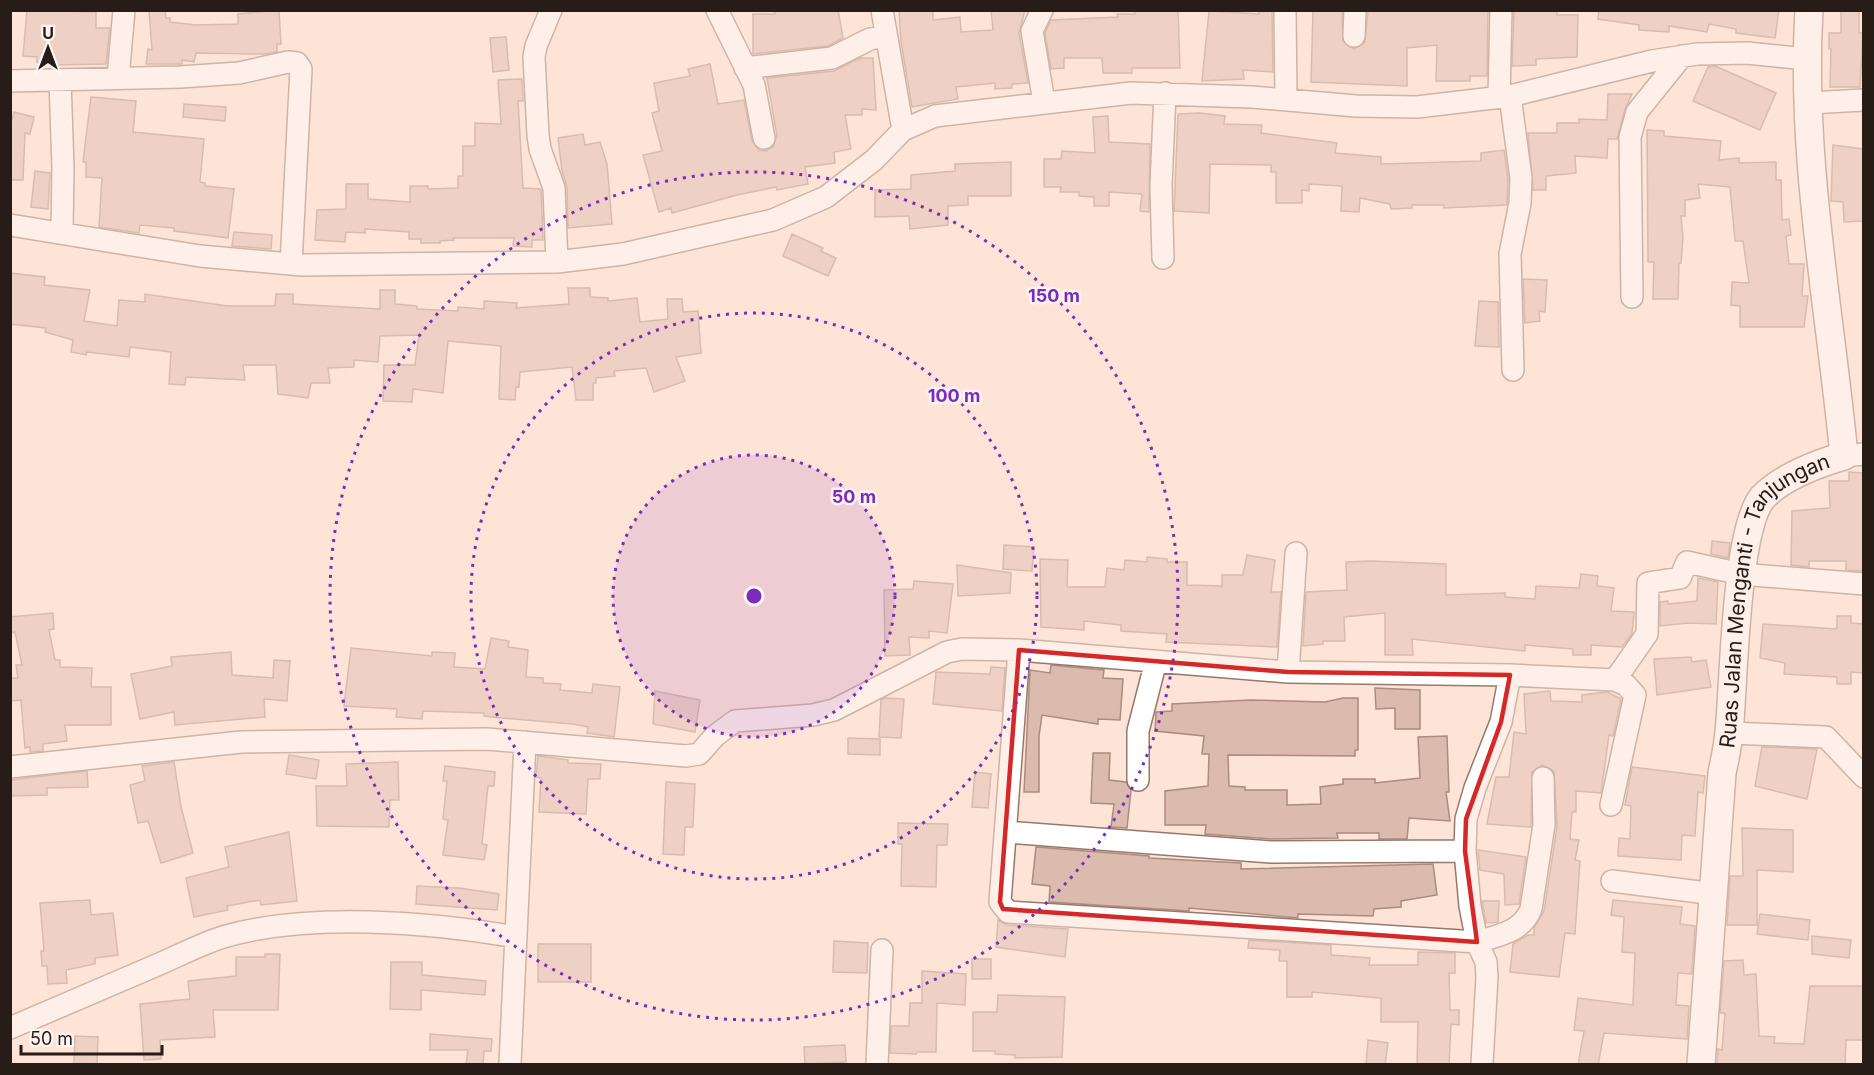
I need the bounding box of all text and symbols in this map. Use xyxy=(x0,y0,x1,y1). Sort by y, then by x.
north arrow xyxy=(18,18,78,78)
text: U xyxy=(42,23,54,43)
text: 150 m xyxy=(1028,285,1080,306)
text: 100 m xyxy=(928,385,980,406)
street label: Ruas Jalan Menganti - Tanjungan xyxy=(1714,448,1833,749)
text: 50 m xyxy=(832,486,876,507)
centre of rings xyxy=(744,586,764,606)
scale bar xyxy=(21,1018,162,1056)
text: 50 m xyxy=(30,1028,73,1049)

